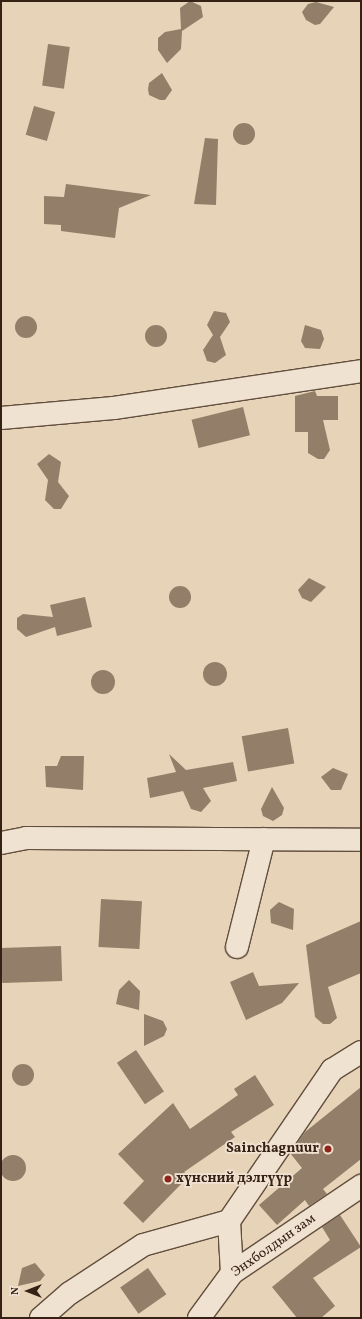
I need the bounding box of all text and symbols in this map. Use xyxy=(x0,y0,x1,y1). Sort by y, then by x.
place label: Sainchagnuur xyxy=(226,1141,319,1157)
marker: Sainchagnuur xyxy=(322,1143,334,1155)
place label: хүнсний дэлгүүр xyxy=(176,1171,292,1187)
marker: хүнсний дэлгүүр xyxy=(163,1174,173,1184)
street label: Энхболдын зам xyxy=(229,1211,319,1281)
north arrow xyxy=(8,1271,48,1311)
text: N xyxy=(8,1287,23,1295)

